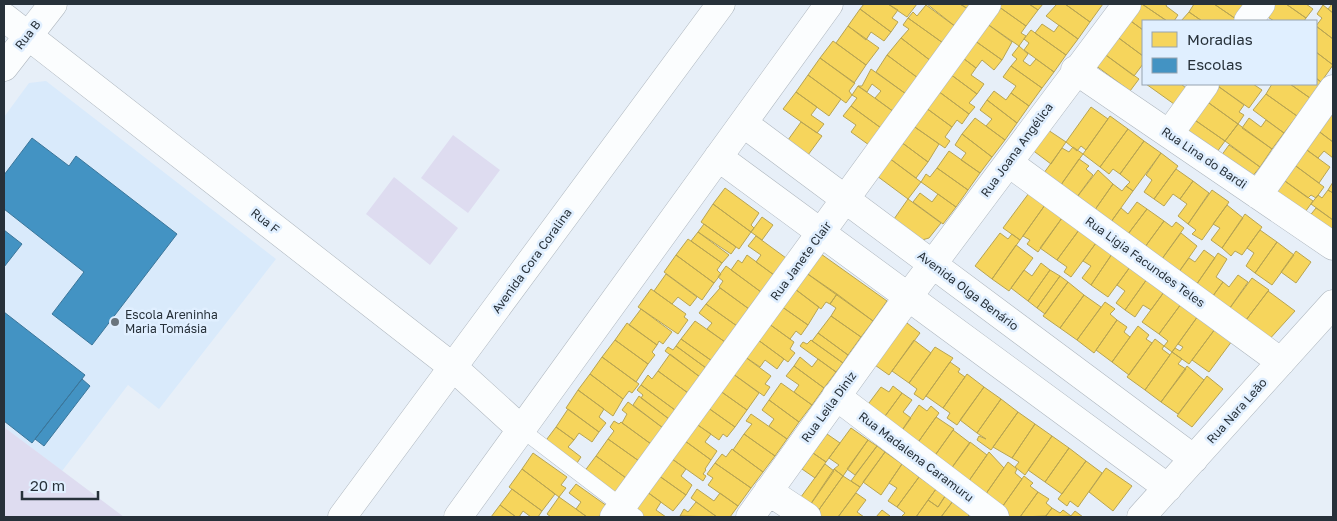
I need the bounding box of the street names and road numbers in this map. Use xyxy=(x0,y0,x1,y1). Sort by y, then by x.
street label: Rua B xyxy=(12,17,44,52)
street label: Rua Joana Angélica xyxy=(977,100,1056,200)
street label: Rua Lina do Bardi xyxy=(1159,123,1250,192)
street label: Rua F xyxy=(248,205,283,236)
street label: Avenida Cora Coralina xyxy=(488,205,575,316)
street label: Rua Ligia Facundes Teles xyxy=(1083,213,1208,310)
street label: Rua Janete Clair xyxy=(767,218,835,303)
street label: Avenida Olga Benário xyxy=(915,248,1022,333)
street label: Rua Leila Diniz xyxy=(798,368,859,445)
street label: Rua Nara Leão xyxy=(1203,375,1270,446)
street label: Rua Madalena Caramuru xyxy=(856,408,977,505)

